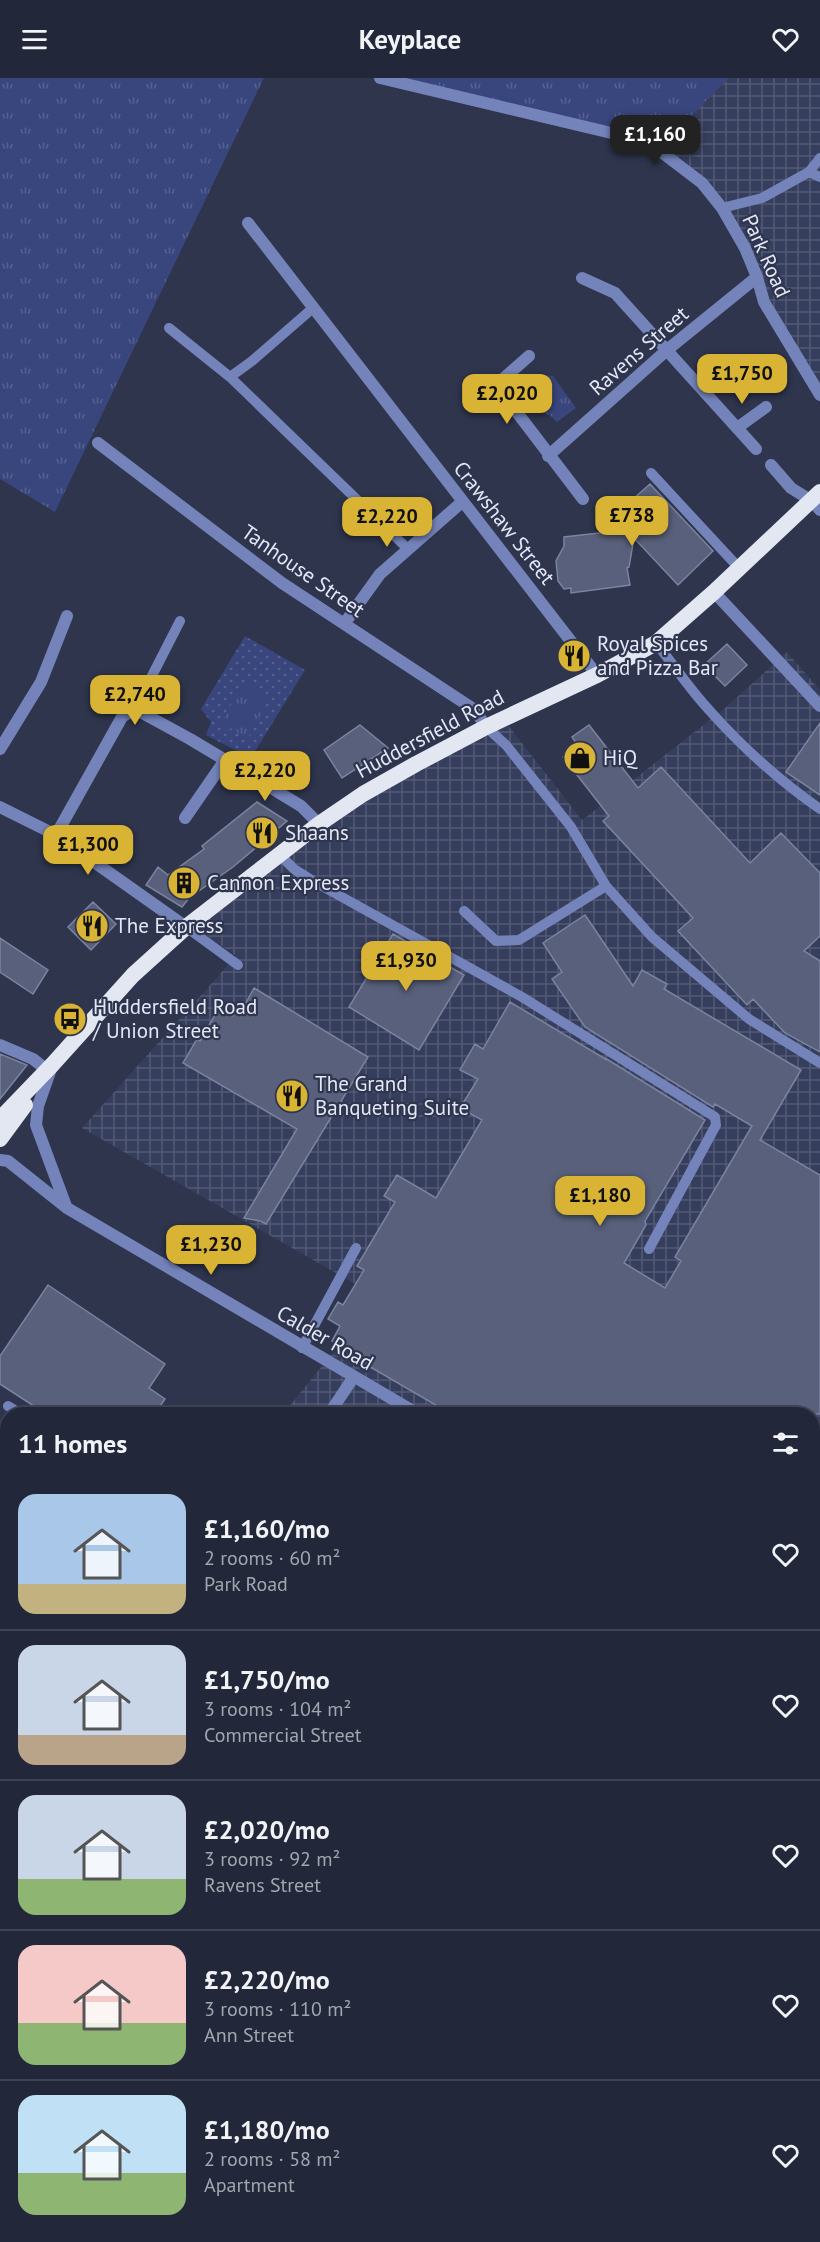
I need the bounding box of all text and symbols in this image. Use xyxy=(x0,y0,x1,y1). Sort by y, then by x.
text: Keyplace xyxy=(359,22,461,56)
icon: menu xyxy=(18,23,51,56)
icon: heart xyxy=(769,23,802,56)
pin: £1,160 xyxy=(606,115,704,166)
text: £1,160 xyxy=(624,121,686,147)
street label: Park Road xyxy=(736,210,797,302)
street label: Ravens Street xyxy=(583,300,694,401)
pin: £1,750 xyxy=(693,354,791,405)
text: £1,750 xyxy=(711,360,773,386)
pin: £2,020 xyxy=(458,374,556,425)
text: £2,020 xyxy=(476,380,538,406)
street label: Crawshaw Street xyxy=(448,455,561,590)
pin: £738 xyxy=(596,496,668,547)
pin: £2,220 xyxy=(338,497,436,548)
text: £738 xyxy=(609,502,655,528)
text: £2,220 xyxy=(356,503,418,529)
street label: Tanhouse Street xyxy=(236,518,370,623)
place label: Royal Spices and Pizza Bar xyxy=(597,630,718,681)
restaurant icon: Royal Spices and Pizza Bar xyxy=(556,638,592,674)
pin: £2,740 xyxy=(86,675,184,726)
text: £2,740 xyxy=(104,681,166,707)
street label: Huddersfield Road xyxy=(351,683,509,784)
shop icon: HiQ xyxy=(562,740,598,776)
place label: HiQ xyxy=(603,744,638,771)
pin: £2,220 xyxy=(216,751,314,802)
text: £2,220 xyxy=(234,757,296,783)
restaurant icon: Shaans xyxy=(244,815,280,851)
place label: Shaans xyxy=(285,819,349,846)
pin: £1,300 xyxy=(39,825,137,876)
text: £1,300 xyxy=(57,831,119,857)
building icon: Cannon Express xyxy=(166,865,202,901)
place label: Cannon Express xyxy=(207,869,349,896)
restaurant icon: The Express xyxy=(74,908,110,944)
place label: The Express xyxy=(115,912,223,939)
pin: £1,930 xyxy=(357,941,455,992)
text: £1,930 xyxy=(375,947,437,973)
place label: Huddersfield Road / Union Street xyxy=(92,993,257,1044)
bus stop icon: Huddersfield Road / Union Street xyxy=(52,1001,88,1037)
place label: The Grand Banqueting Suite xyxy=(315,1070,469,1121)
restaurant icon: The Grand Banqueting Suite xyxy=(274,1078,310,1114)
pin: £1,180 xyxy=(551,1176,649,1227)
text: £1,180 xyxy=(569,1182,631,1208)
pin: £1,230 xyxy=(162,1225,260,1276)
text: £1,230 xyxy=(180,1231,242,1257)
street label: Calder Road xyxy=(272,1299,378,1376)
text: 11 homes xyxy=(18,1427,127,1460)
icon: filters xyxy=(769,1427,802,1460)
text: £1,160/mo xyxy=(204,1512,330,1545)
icon: home xyxy=(66,1518,138,1590)
icon: heart xyxy=(769,1538,802,1571)
text: 2 rooms · 60 m² xyxy=(204,1545,340,1571)
text: Park Road xyxy=(204,1571,288,1597)
text: £1,750/mo xyxy=(204,1663,330,1696)
icon: home xyxy=(66,1669,138,1741)
icon: heart xyxy=(769,1689,802,1722)
text: 3 rooms · 104 m² xyxy=(204,1696,351,1722)
text: Commercial Street xyxy=(204,1722,361,1748)
text: £2,020/mo xyxy=(204,1813,330,1846)
icon: home xyxy=(66,1819,138,1891)
icon: heart xyxy=(769,1839,802,1872)
text: 3 rooms · 92 m² xyxy=(204,1846,340,1872)
text: Ravens Street xyxy=(204,1872,321,1898)
text: £2,220/mo xyxy=(204,1963,330,1996)
icon: home xyxy=(66,1969,138,2041)
icon: heart xyxy=(769,1989,802,2022)
text: 3 rooms · 110 m² xyxy=(204,1996,351,2022)
text: Ann Street xyxy=(204,2022,294,2048)
text: £1,180/mo xyxy=(204,2113,330,2146)
icon: home xyxy=(66,2119,138,2191)
icon: heart xyxy=(769,2139,802,2172)
text: 2 rooms · 58 m² xyxy=(204,2146,340,2172)
text: Apartment xyxy=(204,2172,295,2198)

